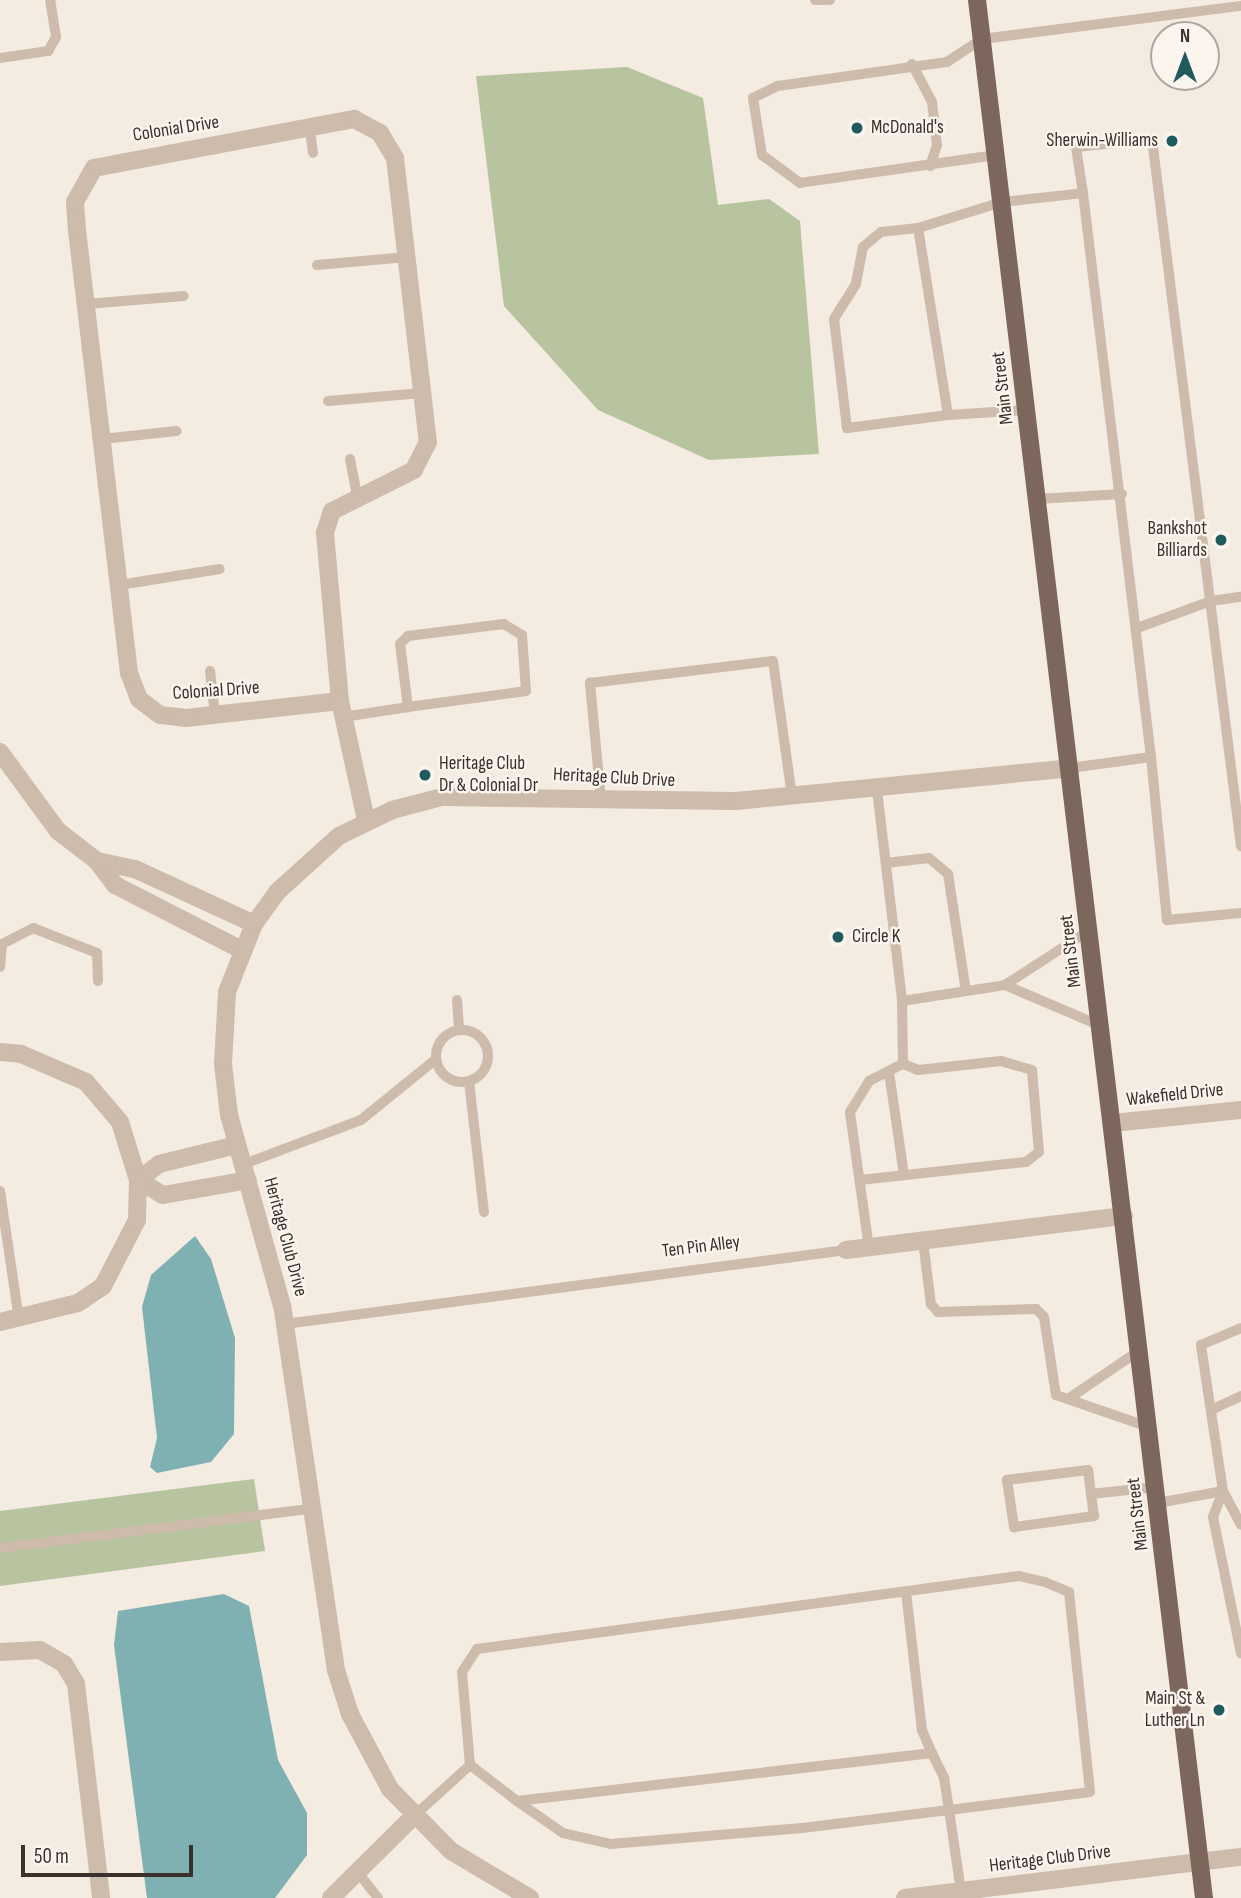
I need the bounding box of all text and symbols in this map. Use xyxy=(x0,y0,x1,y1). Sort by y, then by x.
north arrow xyxy=(1150,21,1220,91)
text: N xyxy=(1180,25,1190,48)
street label: Colonial Drive xyxy=(131,111,221,147)
place label: McDonald's xyxy=(871,117,944,139)
marker: McDonald's xyxy=(849,120,865,136)
place label: Sherwin-Williams xyxy=(1046,130,1158,152)
marker: Sherwin-Williams xyxy=(1164,133,1180,149)
street label: Main Street xyxy=(987,350,1019,426)
place label: Bankshot Billiards xyxy=(1147,518,1207,562)
marker: Bankshot Billiards xyxy=(1213,532,1229,548)
street label: Colonial Drive xyxy=(172,677,260,705)
place label: Heritage Club Dr & Colonial Dr xyxy=(439,753,538,797)
street label: Heritage Club Drive xyxy=(552,763,676,793)
marker: Heritage Club Dr & Colonial Dr xyxy=(417,767,433,783)
street label: Main Street xyxy=(1055,913,1087,989)
place label: Circle K xyxy=(852,926,900,948)
marker: Circle K xyxy=(830,929,846,945)
street label: Wakefield Drive xyxy=(1125,1079,1225,1111)
street label: Heritage Club Drive xyxy=(258,1175,312,1299)
street label: Ten Pin Alley xyxy=(661,1231,741,1263)
street label: Main Street xyxy=(1122,1476,1154,1552)
place label: Main St & Luther Ln xyxy=(1145,1688,1205,1732)
marker: Main St & Luther Ln xyxy=(1211,1702,1227,1718)
scale bar xyxy=(24,1832,196,1876)
street label: Heritage Club Drive xyxy=(988,1840,1112,1878)
text: 50 m xyxy=(34,1844,69,1869)

